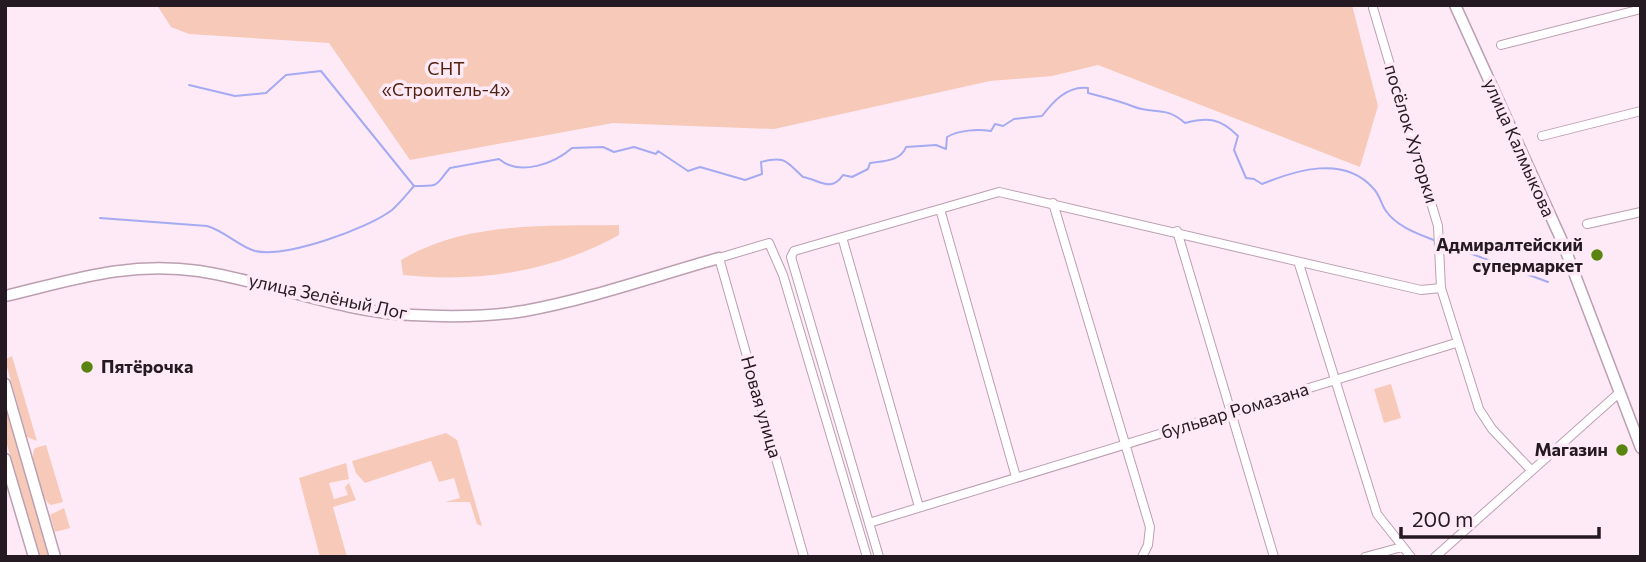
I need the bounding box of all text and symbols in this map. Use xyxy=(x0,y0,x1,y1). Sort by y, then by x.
park label: СНТ «Строитель-4» xyxy=(382,57,510,100)
street label: посёлок Хуторки xyxy=(1380,62,1444,206)
street label: улица Калмыкова xyxy=(1480,75,1560,220)
place label: Адмиралтейский супермаркет xyxy=(1436,233,1583,276)
marker: Адмиралтейский супермаркет xyxy=(1589,247,1605,263)
street label: улица Зелёный Лог xyxy=(247,268,410,324)
street label: Новая улица xyxy=(737,353,787,460)
place label: Пятёрочка xyxy=(101,355,193,377)
marker: Пятёрочка xyxy=(79,359,95,375)
street label: бульвар Ромазана xyxy=(1158,377,1311,443)
place label: Магазин xyxy=(1534,438,1608,460)
marker: Магазин xyxy=(1614,442,1630,458)
scale bar xyxy=(1401,496,1599,540)
text: 200 m xyxy=(1412,506,1473,531)

